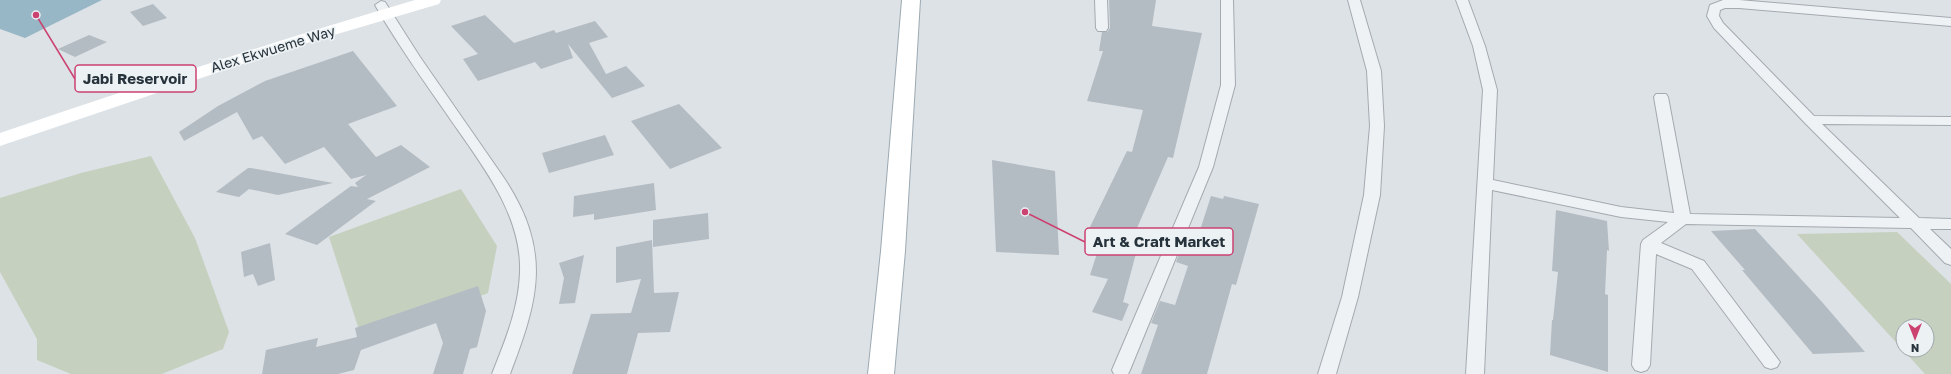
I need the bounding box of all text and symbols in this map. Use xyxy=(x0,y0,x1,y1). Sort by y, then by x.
street label: Alex Ekwueme Way xyxy=(209,21,337,76)
callout: Jabi Reservoir xyxy=(75,65,196,92)
text: Jabi Reservoir xyxy=(83,69,187,87)
callout: Art & Craft Market xyxy=(1085,228,1233,255)
text: Art & Craft Market xyxy=(1093,232,1225,250)
north arrow xyxy=(1895,318,1935,358)
text: N xyxy=(1911,342,1919,355)

